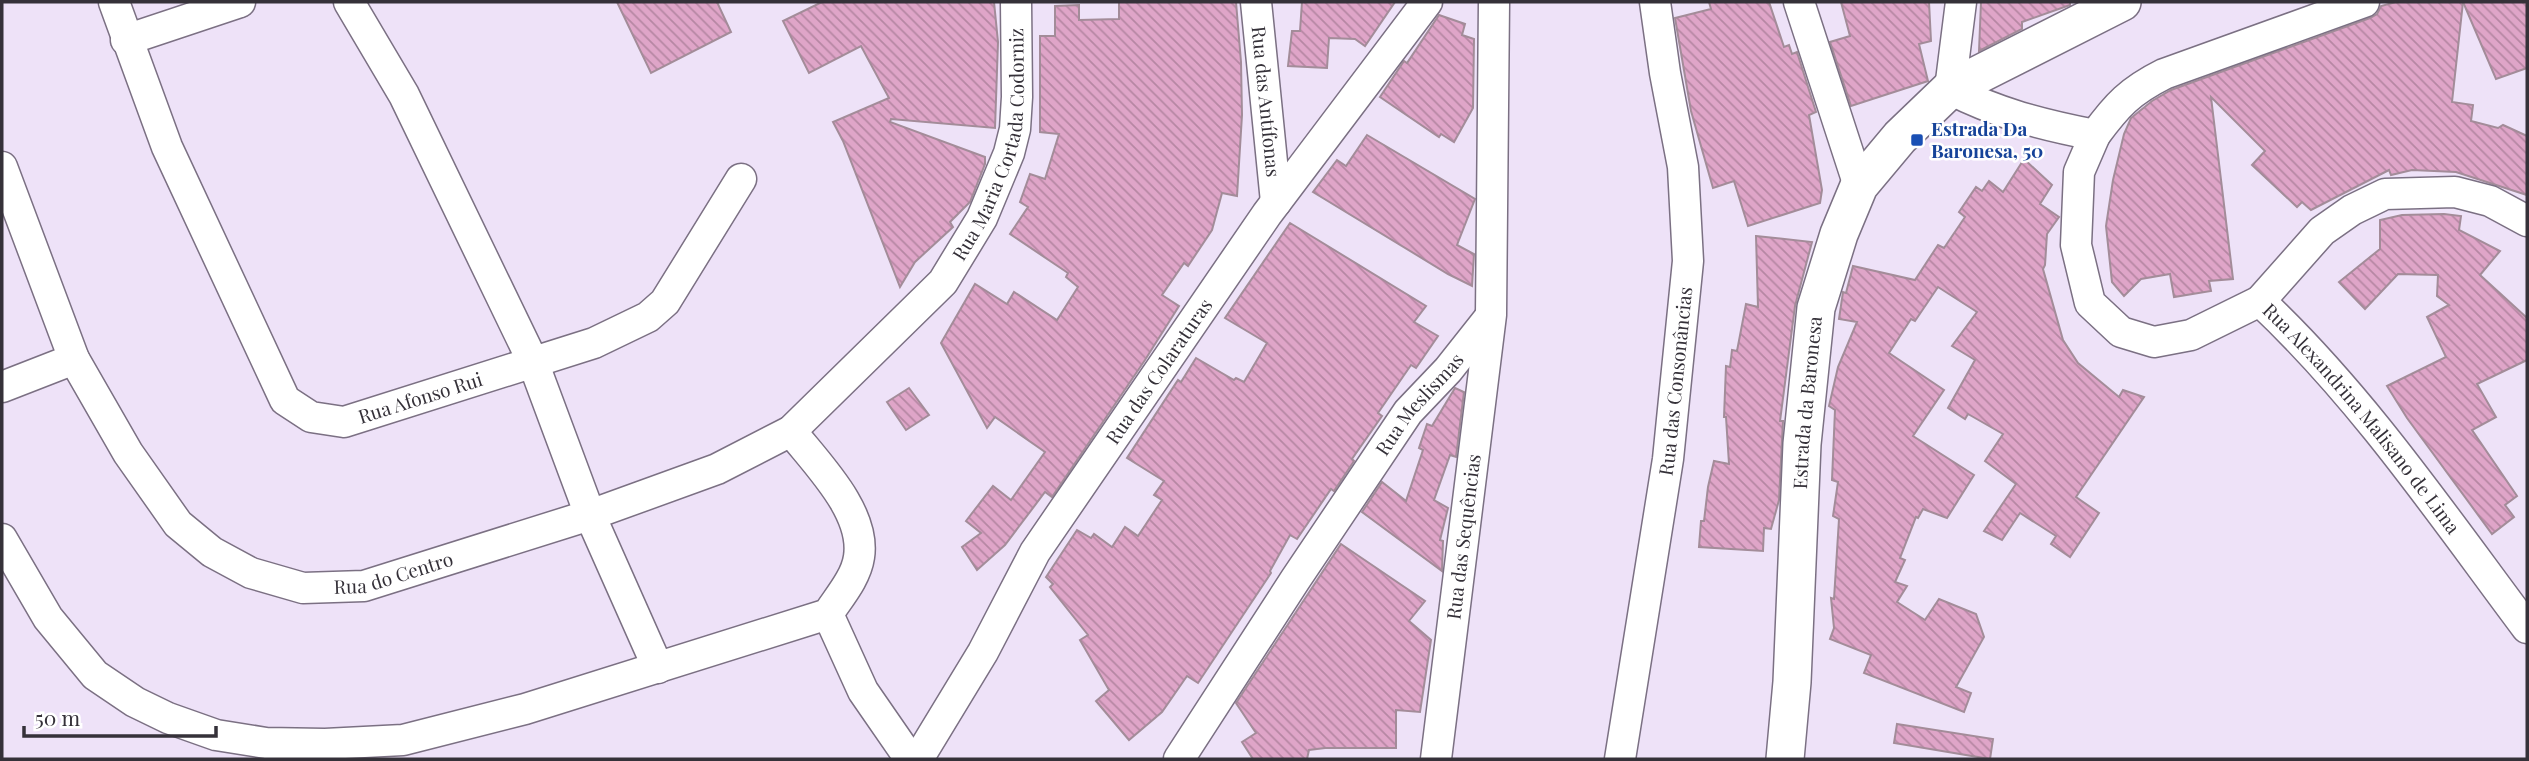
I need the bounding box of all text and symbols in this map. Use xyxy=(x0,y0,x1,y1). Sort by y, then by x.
street label: Rua das Antífonas xyxy=(1246,25,1287,178)
street label: Rua Maria Cortada Codorniz xyxy=(945,28,1029,265)
place label: Estrada Da Baronesa, 50 xyxy=(1931,115,2043,163)
marker: Estrada Da Baronesa, 50 xyxy=(1909,132,1925,148)
street label: Rua das Consonâncias xyxy=(1652,285,1697,477)
street label: Rua das Colaraturas xyxy=(1099,293,1217,449)
street label: Rua Alexandrina Malisano de Lima xyxy=(2258,297,2467,539)
street label: Estrada da Baronesa xyxy=(1786,314,1827,490)
street label: Rua Meslismas xyxy=(1369,347,1469,460)
street label: Rua Afonso Rui xyxy=(355,365,486,429)
street label: Rua das Sequências xyxy=(1439,452,1486,621)
street label: Rua do Centro xyxy=(333,545,456,599)
scale bar xyxy=(24,694,217,738)
text: 50 m xyxy=(35,703,81,731)

